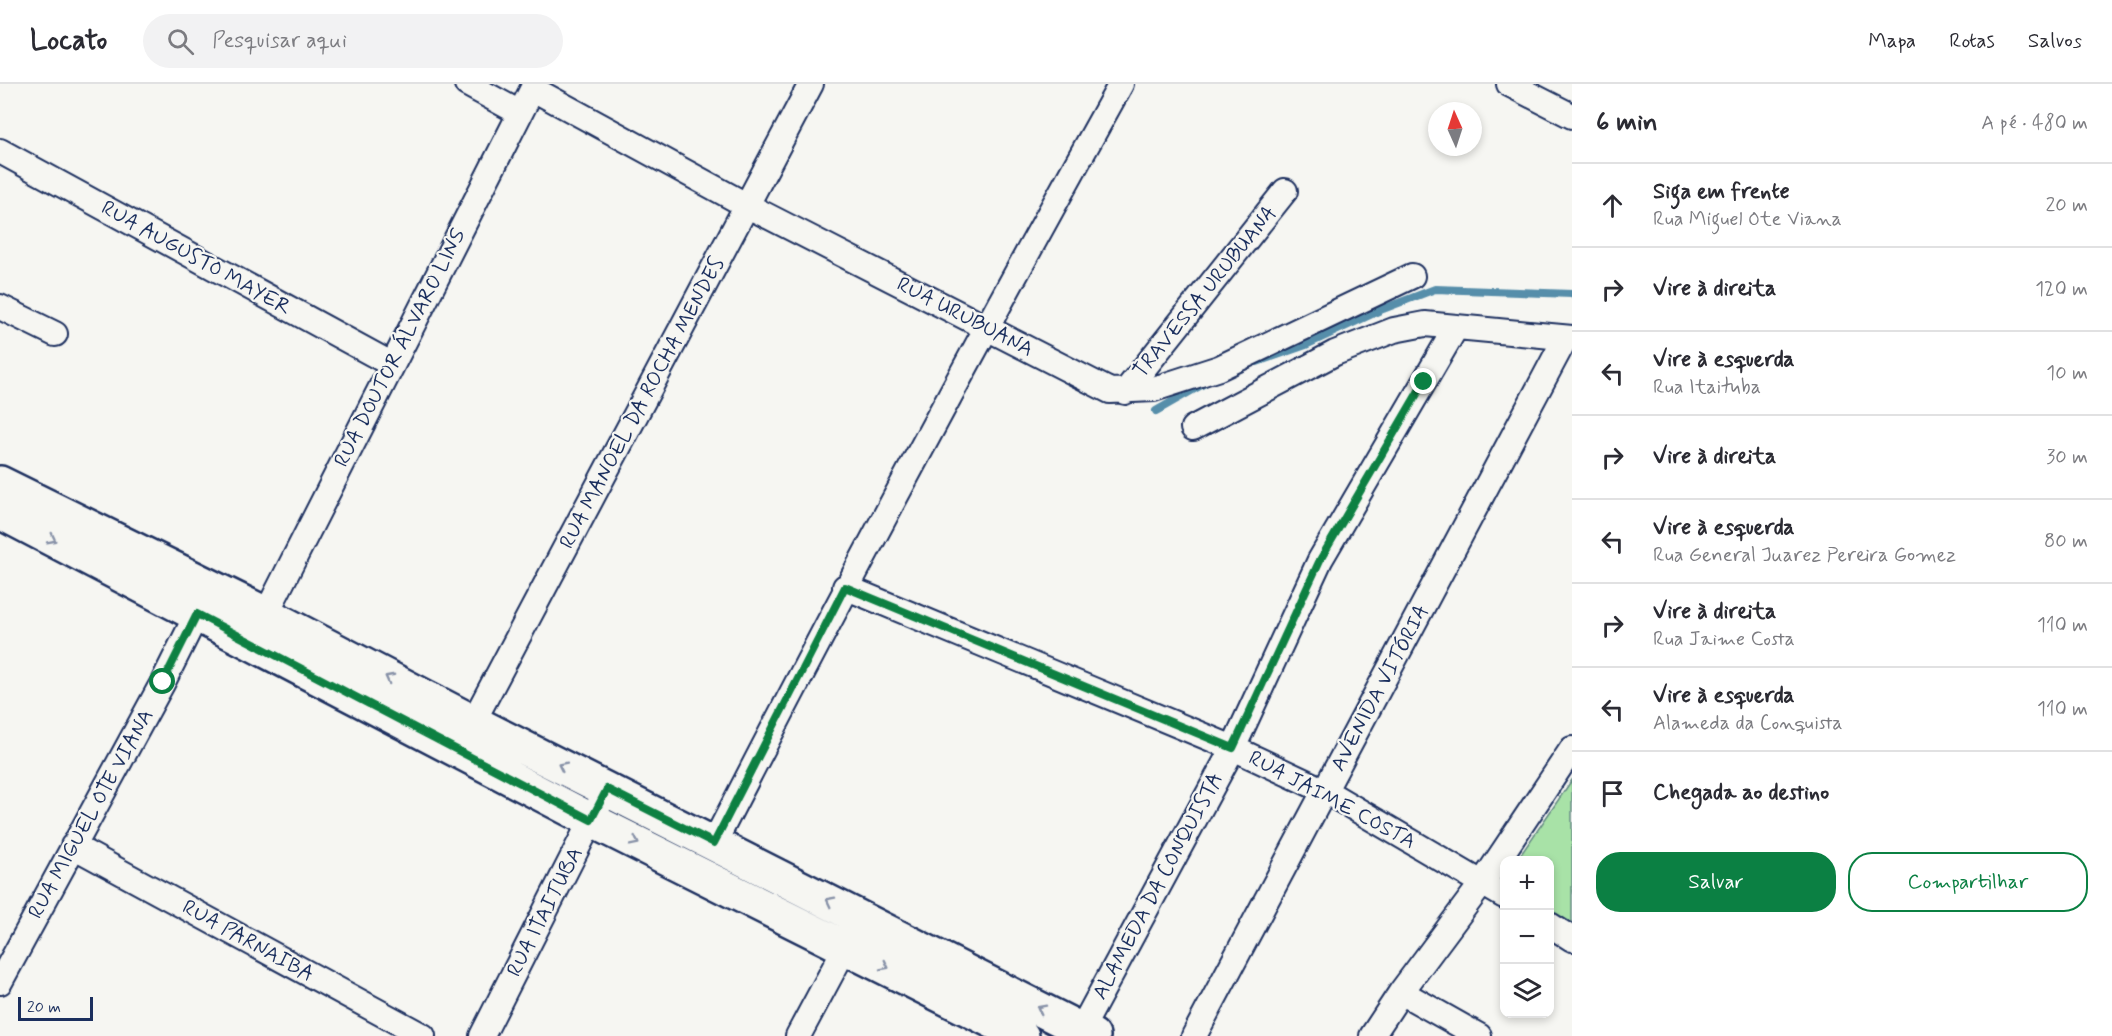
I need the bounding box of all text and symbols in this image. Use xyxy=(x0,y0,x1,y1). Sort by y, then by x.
search box xyxy=(143,14,563,68)
text: Locato xyxy=(30,23,107,60)
icon: search xyxy=(164,25,197,58)
text: Pesquisar aqui xyxy=(212,27,347,55)
text: Mapa xyxy=(1868,27,1916,55)
text: Rotas xyxy=(1949,27,1995,55)
text: Salvos xyxy=(2028,27,2082,55)
north arrow xyxy=(1428,102,1482,156)
text: 6 min xyxy=(1596,106,1658,140)
text: A pé · 480 m xyxy=(1981,110,2088,137)
text: Siga em frente xyxy=(1653,178,1790,206)
icon: ahead xyxy=(1596,189,1629,222)
text: 20 m xyxy=(2045,192,2088,219)
street label: RUA AUGUSTO MAYER xyxy=(96,194,296,322)
street label: TRAVESSA URUBUANA xyxy=(1127,200,1283,384)
text: Rua Miguel Ote Viana xyxy=(1653,206,1842,233)
street label: RUA DOUTOR ÁLVARO LINS xyxy=(328,224,473,472)
street label: RUA MANOEL DA ROCHA MENDES xyxy=(553,252,731,554)
street label: RUA URUBUANA xyxy=(892,270,1038,364)
icon: right xyxy=(1596,273,1629,306)
text: Vire à direita xyxy=(1653,275,1776,303)
text: 120 m xyxy=(2035,276,2088,303)
text: Vire à esquerda xyxy=(1653,346,1794,374)
icon: left xyxy=(1596,357,1629,390)
text: 10 m xyxy=(2046,360,2088,387)
route end xyxy=(1410,368,1436,394)
text: Rua Itaituba xyxy=(1653,374,1761,401)
icon: right xyxy=(1596,441,1629,474)
text: Vire à direita xyxy=(1653,443,1776,471)
text: 30 m xyxy=(2046,444,2088,471)
text: Vire à esquerda xyxy=(1653,514,1794,542)
icon: left xyxy=(1596,525,1629,558)
text: 80 m xyxy=(2044,528,2088,555)
one-way arrow xyxy=(46,532,56,543)
text: Rua General Juarez Pereira Gomez xyxy=(1653,542,1956,569)
text: Vire à direita xyxy=(1653,598,1776,626)
street label: AVENIDA VITÓRIA xyxy=(1324,600,1436,776)
icon: right xyxy=(1596,609,1629,642)
text: 110 m xyxy=(2037,612,2088,639)
text: Rua Jaime Costa xyxy=(1653,626,1795,653)
route start xyxy=(149,668,175,694)
one-way arrow xyxy=(384,674,395,685)
text: Vire à esquerda xyxy=(1653,682,1794,710)
icon: left xyxy=(1596,693,1629,726)
text: 110 m xyxy=(2037,696,2088,723)
street label: RUA MIGUEL OTE VIANA xyxy=(22,704,160,924)
text: Alameda da Conquista xyxy=(1653,710,1843,737)
street label: RUA JAIME COSTA xyxy=(1244,744,1420,856)
one-way arrow xyxy=(558,762,569,774)
street label: ALAMEDA DA CONQUISTA xyxy=(1086,767,1230,1005)
icon: arrive xyxy=(1596,777,1629,810)
text: Chegada ao destino xyxy=(1653,779,1829,807)
one-way arrow xyxy=(628,835,639,847)
street label: RUA ITAITUBA xyxy=(500,842,590,982)
button: Salvar xyxy=(1596,852,1836,912)
button: Compartilhar xyxy=(1848,852,2088,912)
map controls xyxy=(1500,856,1554,1018)
button: + xyxy=(1500,856,1554,910)
street label: RUA PARNAIBA xyxy=(177,893,319,989)
one-way arrow xyxy=(825,897,836,909)
button: − xyxy=(1500,910,1554,964)
one-way arrow xyxy=(878,959,889,970)
button: layers xyxy=(1500,964,1554,1018)
scale bar xyxy=(18,994,93,1022)
text: 20 m xyxy=(27,997,61,1018)
one-way arrow xyxy=(1037,1005,1047,1016)

